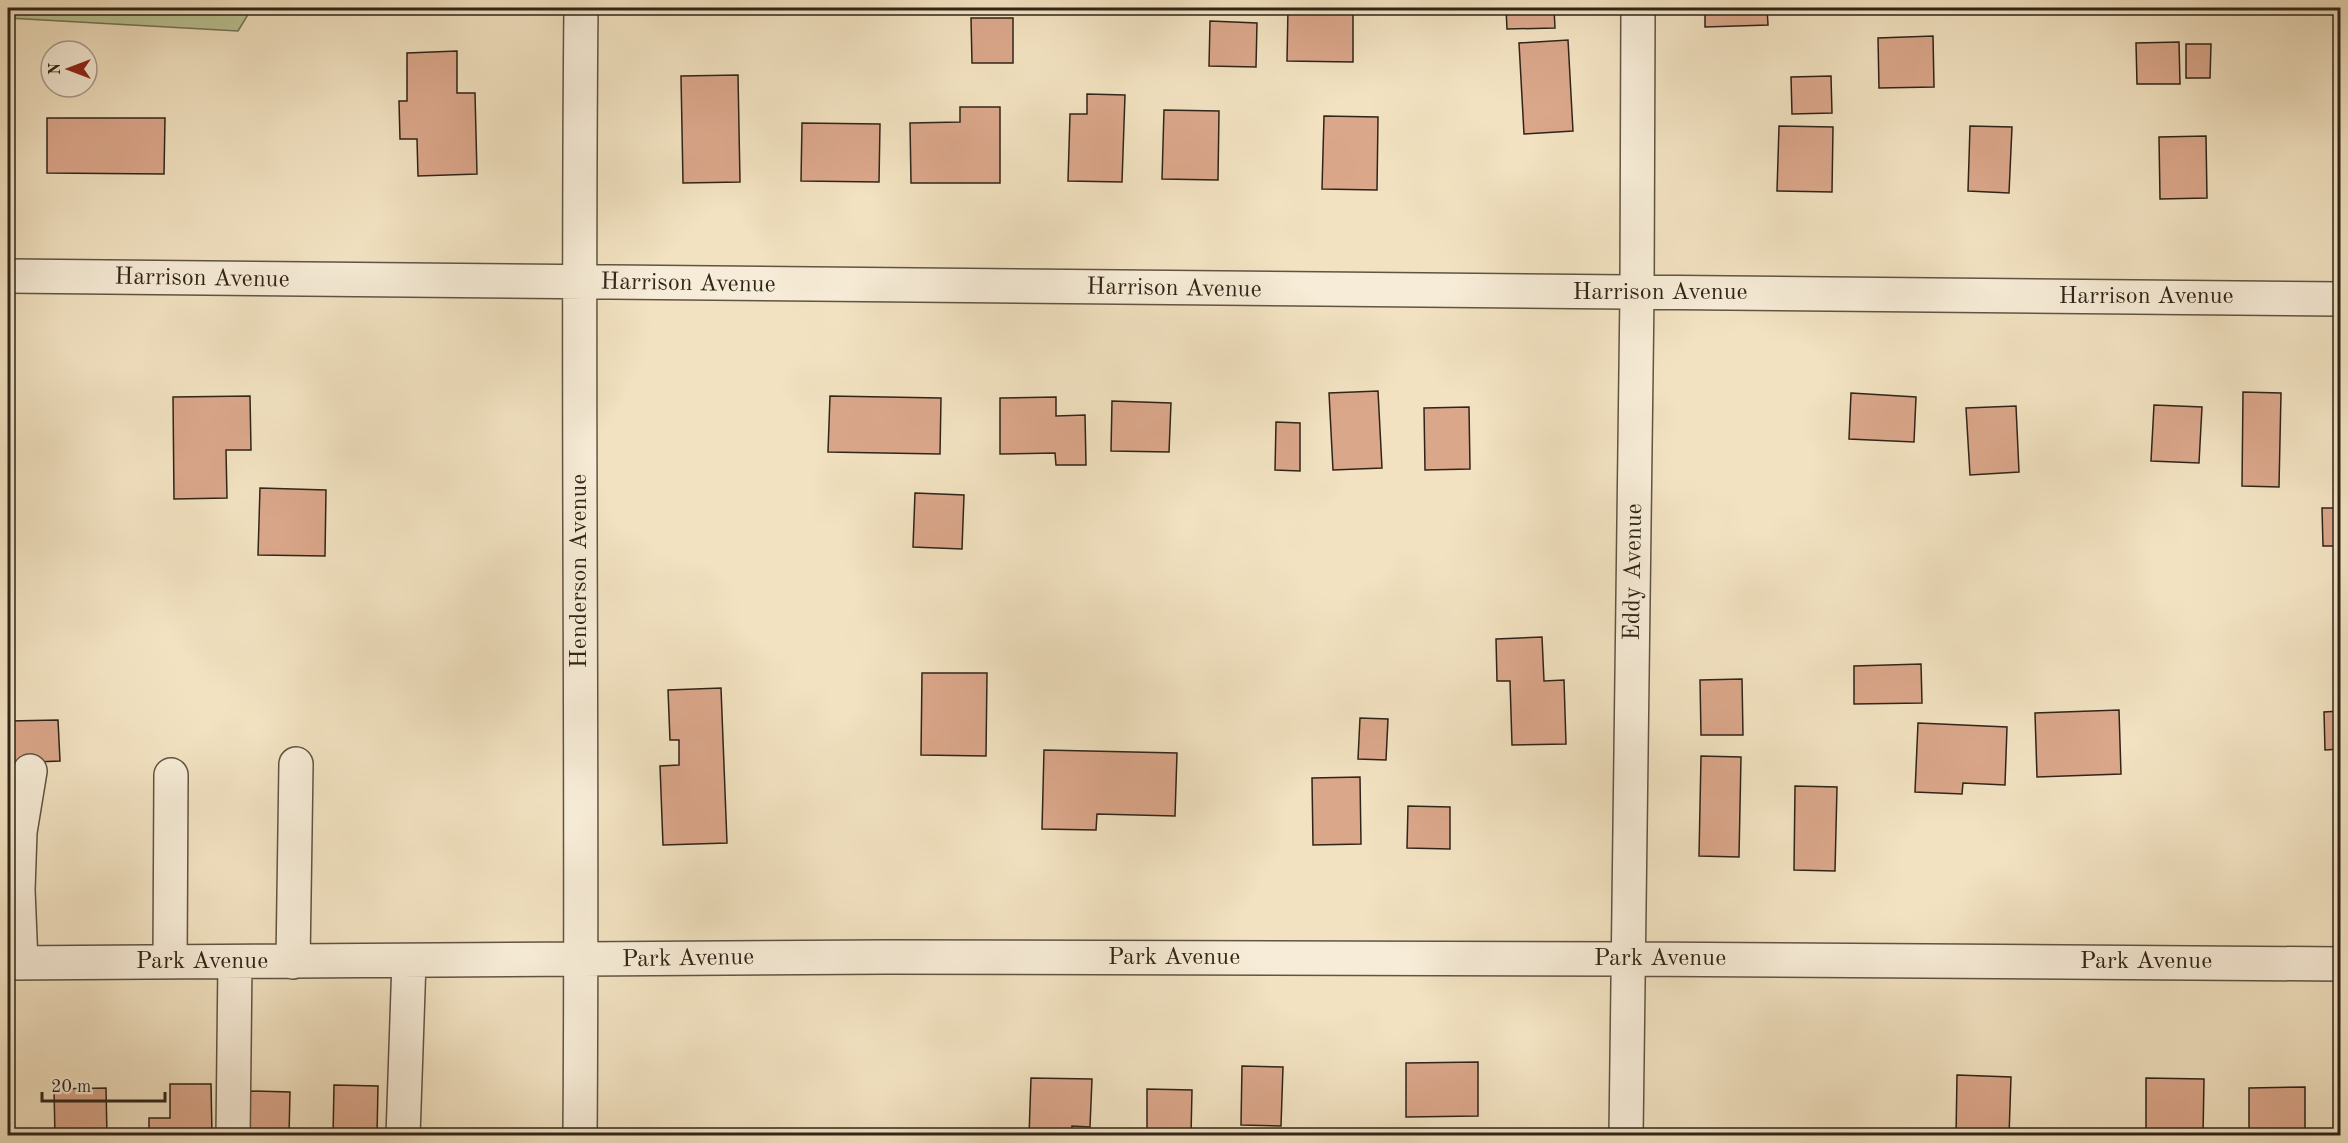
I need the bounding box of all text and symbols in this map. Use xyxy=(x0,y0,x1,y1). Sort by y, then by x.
north arrow xyxy=(39,39,99,99)
text: N xyxy=(48,62,64,75)
street label: Harrison Avenue xyxy=(114,265,290,293)
street label: Harrison Avenue xyxy=(600,270,776,298)
street label: Harrison Avenue xyxy=(1086,275,1262,303)
street label: Harrison Avenue xyxy=(1572,281,1748,305)
street label: Harrison Avenue xyxy=(2058,285,2234,309)
street label: Henderson Avenue xyxy=(568,474,592,668)
street label: Eddy Avenue xyxy=(1621,503,1647,641)
street label: Park Avenue xyxy=(622,946,754,972)
street label: Park Avenue xyxy=(1108,946,1240,970)
street label: Park Avenue xyxy=(1594,947,1726,971)
street label: Park Avenue xyxy=(136,950,268,974)
street label: Park Avenue xyxy=(2080,950,2212,974)
scale bar xyxy=(42,1065,165,1103)
text: 20 m xyxy=(51,1078,91,1096)

